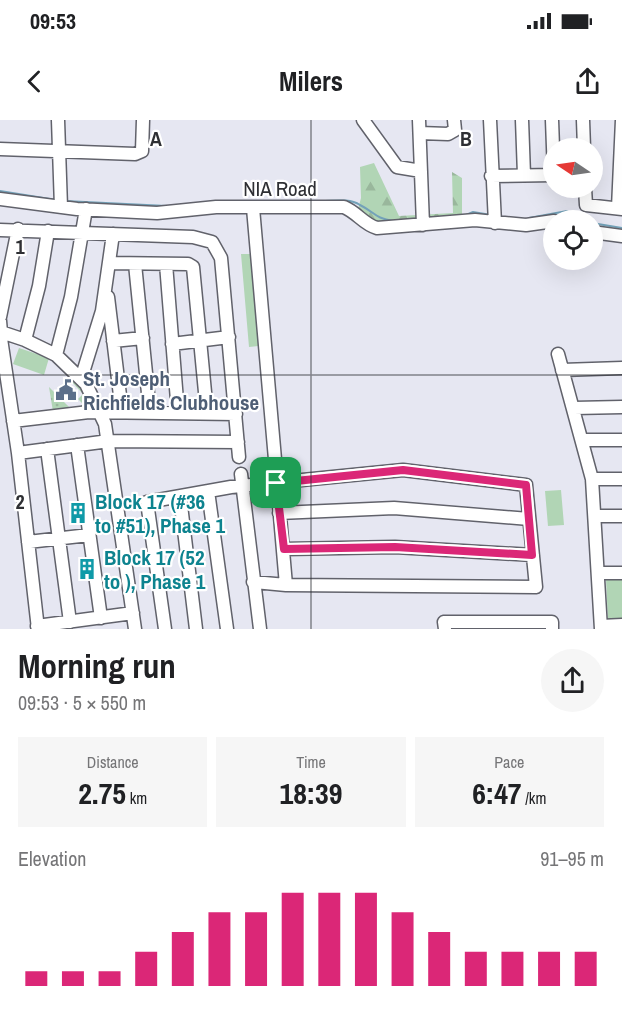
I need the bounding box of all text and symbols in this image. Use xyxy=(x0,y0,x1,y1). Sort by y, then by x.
text: 09:53 xyxy=(30,6,76,36)
text: Milers xyxy=(279,63,343,99)
icon: back xyxy=(18,65,51,98)
icon: share xyxy=(571,65,604,98)
text: A xyxy=(150,125,162,152)
text: B xyxy=(460,125,472,152)
north arrow xyxy=(543,138,603,198)
map controls xyxy=(543,138,603,270)
street label: NIA Road xyxy=(243,174,317,203)
button: locate xyxy=(543,210,603,270)
text: 1 xyxy=(15,233,25,260)
place label: St. Joseph Richfields Clubhouse xyxy=(83,364,259,417)
public building icon: St. Joseph Richfields Clubhouse xyxy=(54,378,78,402)
pin xyxy=(250,457,301,508)
icon: arrive xyxy=(259,466,292,499)
place label: Block 17 (#36 to #51), Phase 1 xyxy=(95,487,226,540)
text: 2 xyxy=(15,488,25,515)
building icon: Block 17 (#36 to #51), Phase 1 xyxy=(66,501,90,525)
place label: Block 17 (52 to ), Phase 1 xyxy=(104,543,206,596)
building icon: Block 17 (52 to ), Phase 1 xyxy=(75,557,99,581)
text: Morning run xyxy=(18,644,176,688)
button: share xyxy=(541,649,604,712)
text: 09:53 · 5 × 550 m xyxy=(18,689,146,716)
text: Distance xyxy=(87,751,139,773)
text: Time xyxy=(296,751,326,773)
text: Pace xyxy=(494,751,524,773)
text: 2.75 xyxy=(78,773,126,813)
text: 18:39 xyxy=(280,773,342,813)
text: 6:47 xyxy=(472,773,522,813)
text: km xyxy=(126,787,147,809)
text: /km xyxy=(522,787,546,809)
text: Elevation xyxy=(18,845,86,872)
text: 91–95 m xyxy=(540,845,604,872)

